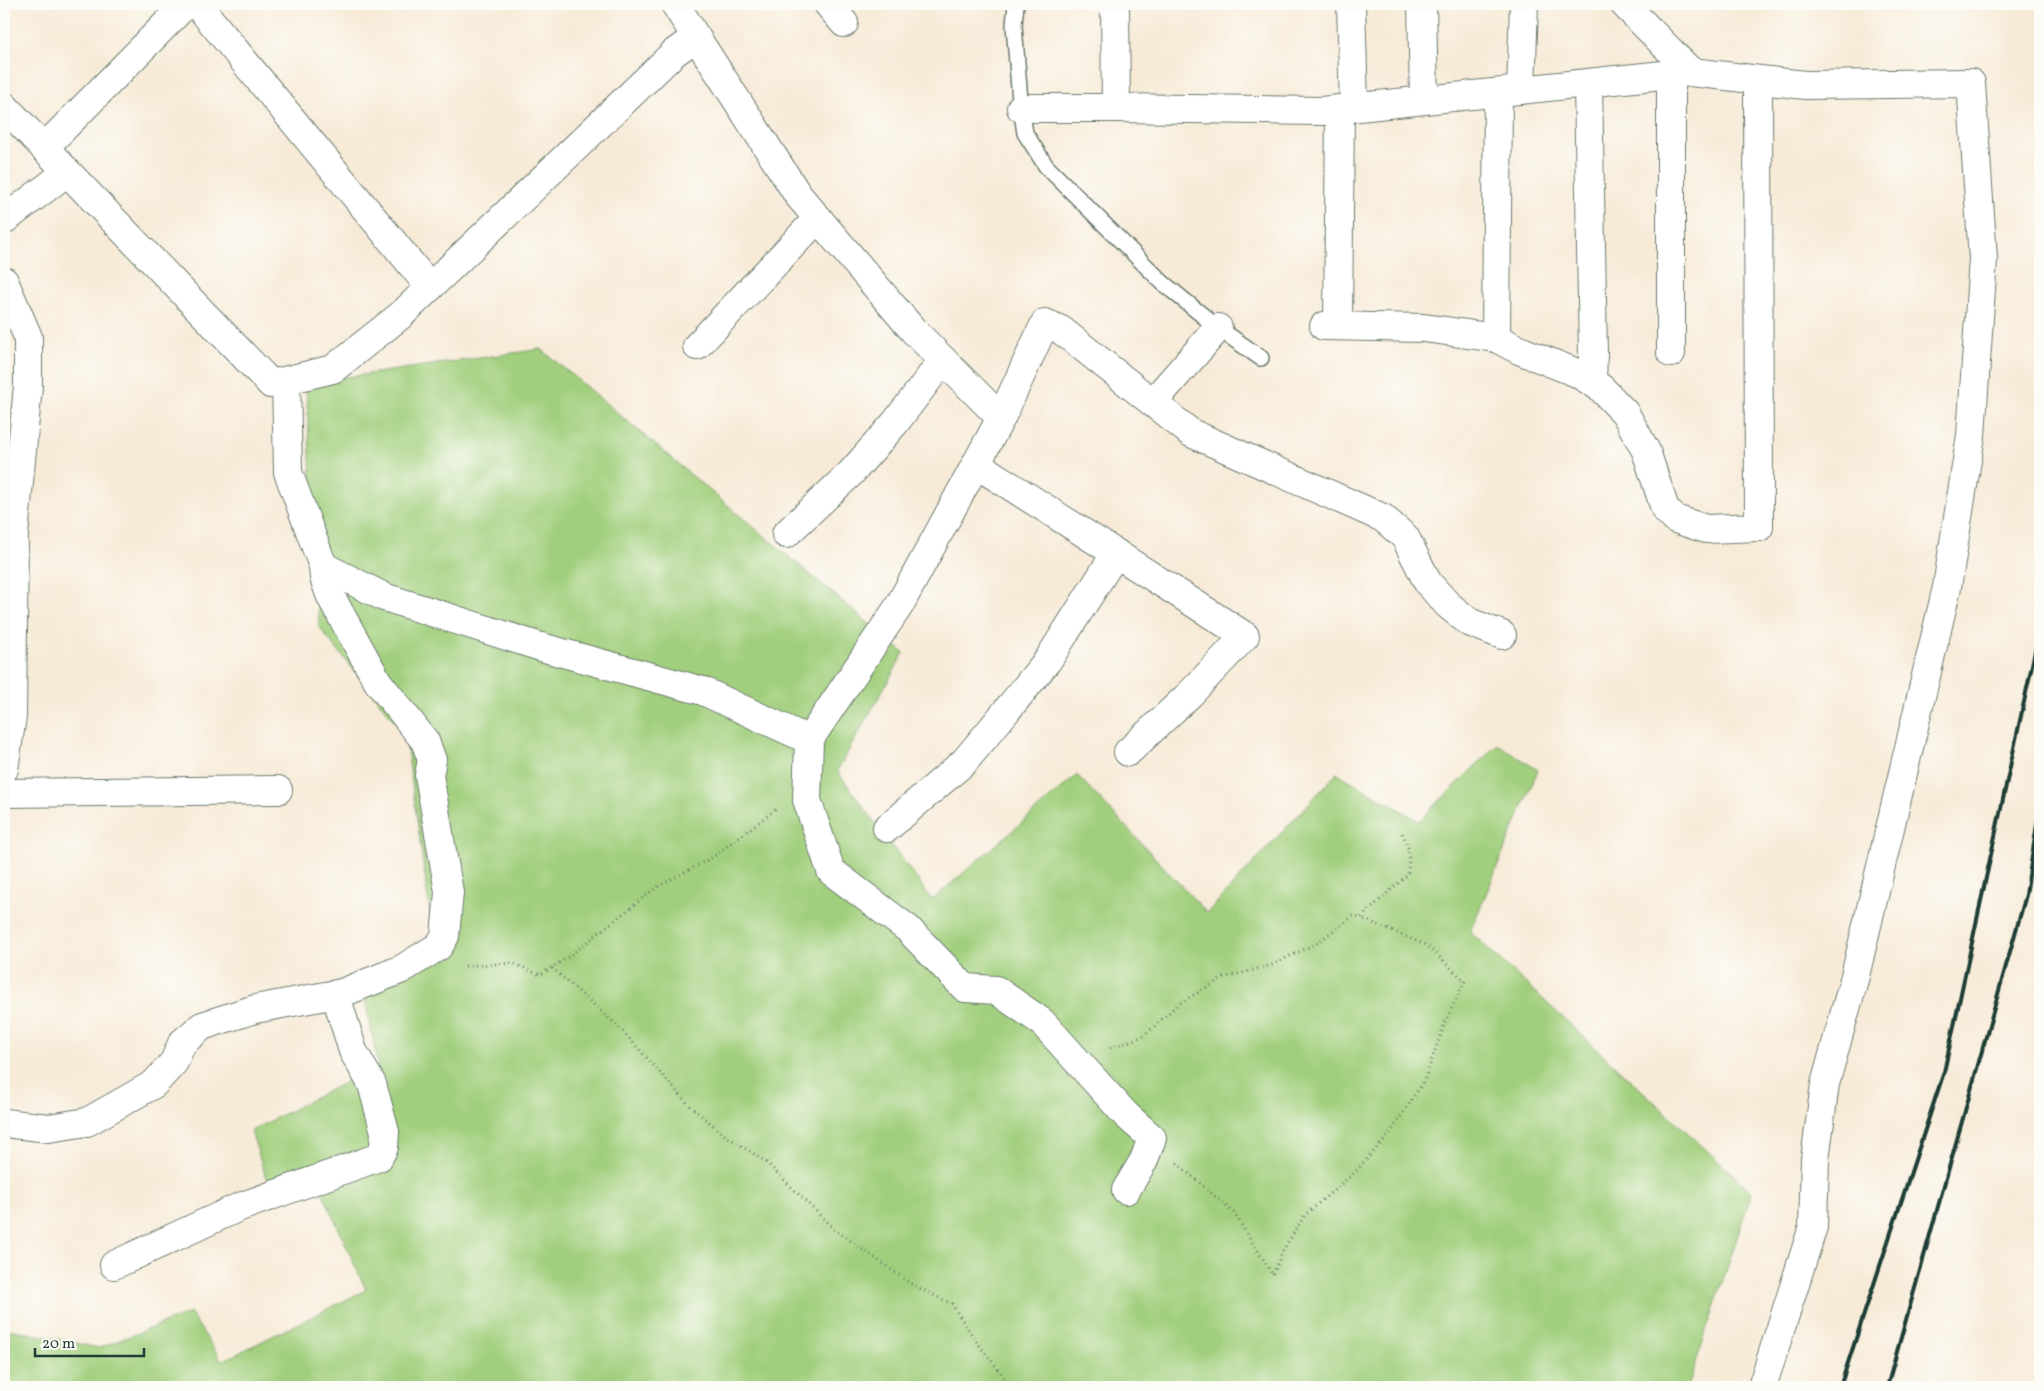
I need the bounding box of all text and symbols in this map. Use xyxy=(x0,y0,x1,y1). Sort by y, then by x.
scale bar xyxy=(35,1326,144,1358)
text: 20 m xyxy=(42,1334,75,1355)

